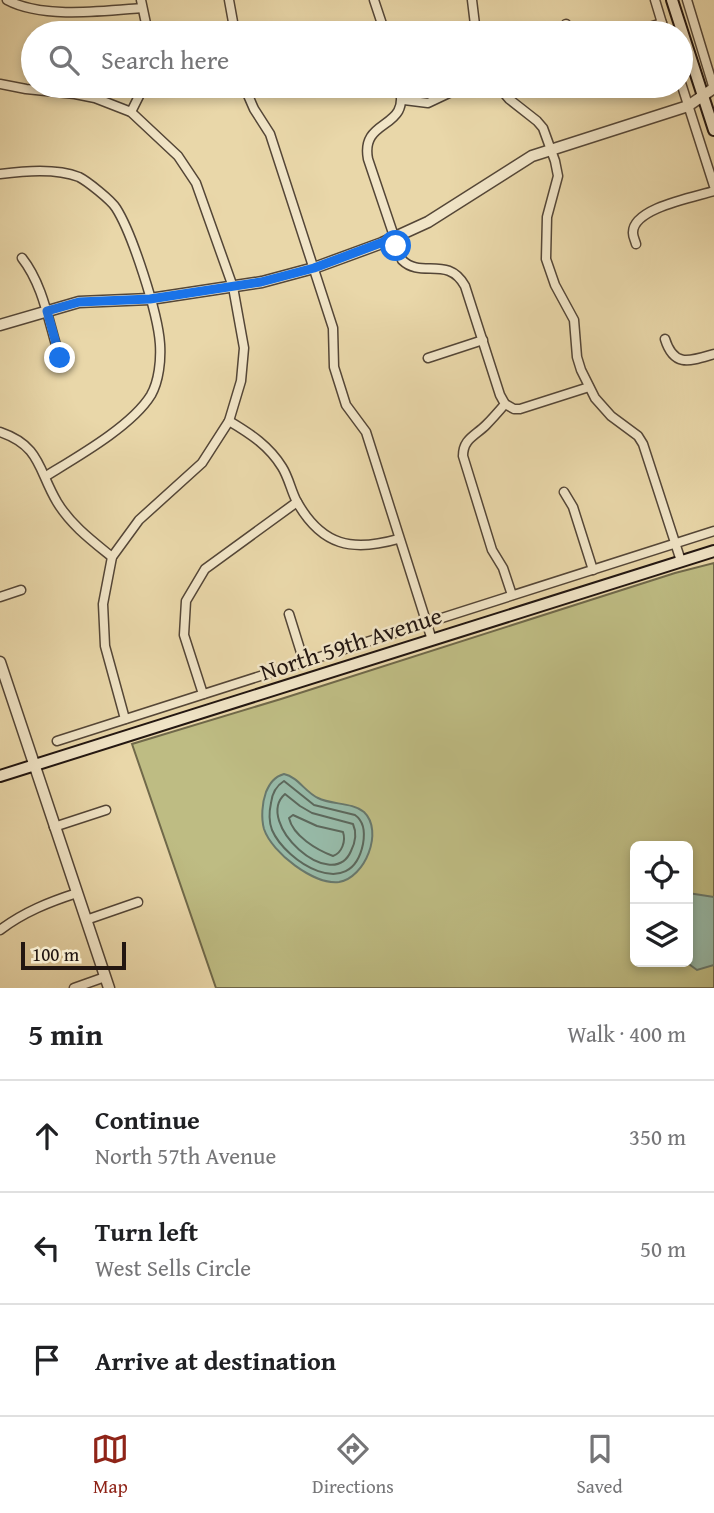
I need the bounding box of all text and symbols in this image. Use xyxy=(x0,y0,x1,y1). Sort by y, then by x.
search box xyxy=(21,21,693,98)
text: Search here xyxy=(101,40,229,79)
icon: search xyxy=(45,41,83,79)
route start xyxy=(380,230,411,261)
route end xyxy=(44,342,75,373)
street label: North 59th Avenue xyxy=(255,598,446,689)
map controls xyxy=(630,841,693,967)
button: locate xyxy=(630,841,693,904)
button: layers xyxy=(630,904,693,967)
scale bar xyxy=(21,939,126,971)
text: 100 m xyxy=(32,940,79,968)
text: 5 min xyxy=(28,1012,103,1056)
text: Walk · 400 m xyxy=(567,1017,686,1050)
text: Continue xyxy=(95,1100,200,1139)
icon: ahead xyxy=(28,1117,66,1155)
text: 350 m xyxy=(629,1120,686,1153)
text: North 57th Avenue xyxy=(95,1139,276,1172)
text: Turn left xyxy=(95,1212,198,1251)
icon: left xyxy=(28,1229,66,1267)
text: 50 m xyxy=(640,1232,686,1265)
text: West Sells Circle xyxy=(95,1251,251,1284)
icon: arrive xyxy=(28,1341,66,1379)
text: Arrive at destination xyxy=(95,1341,336,1380)
tab: Map xyxy=(91,1430,129,1500)
tab: Directions xyxy=(312,1430,394,1500)
tab: Saved xyxy=(577,1430,623,1500)

